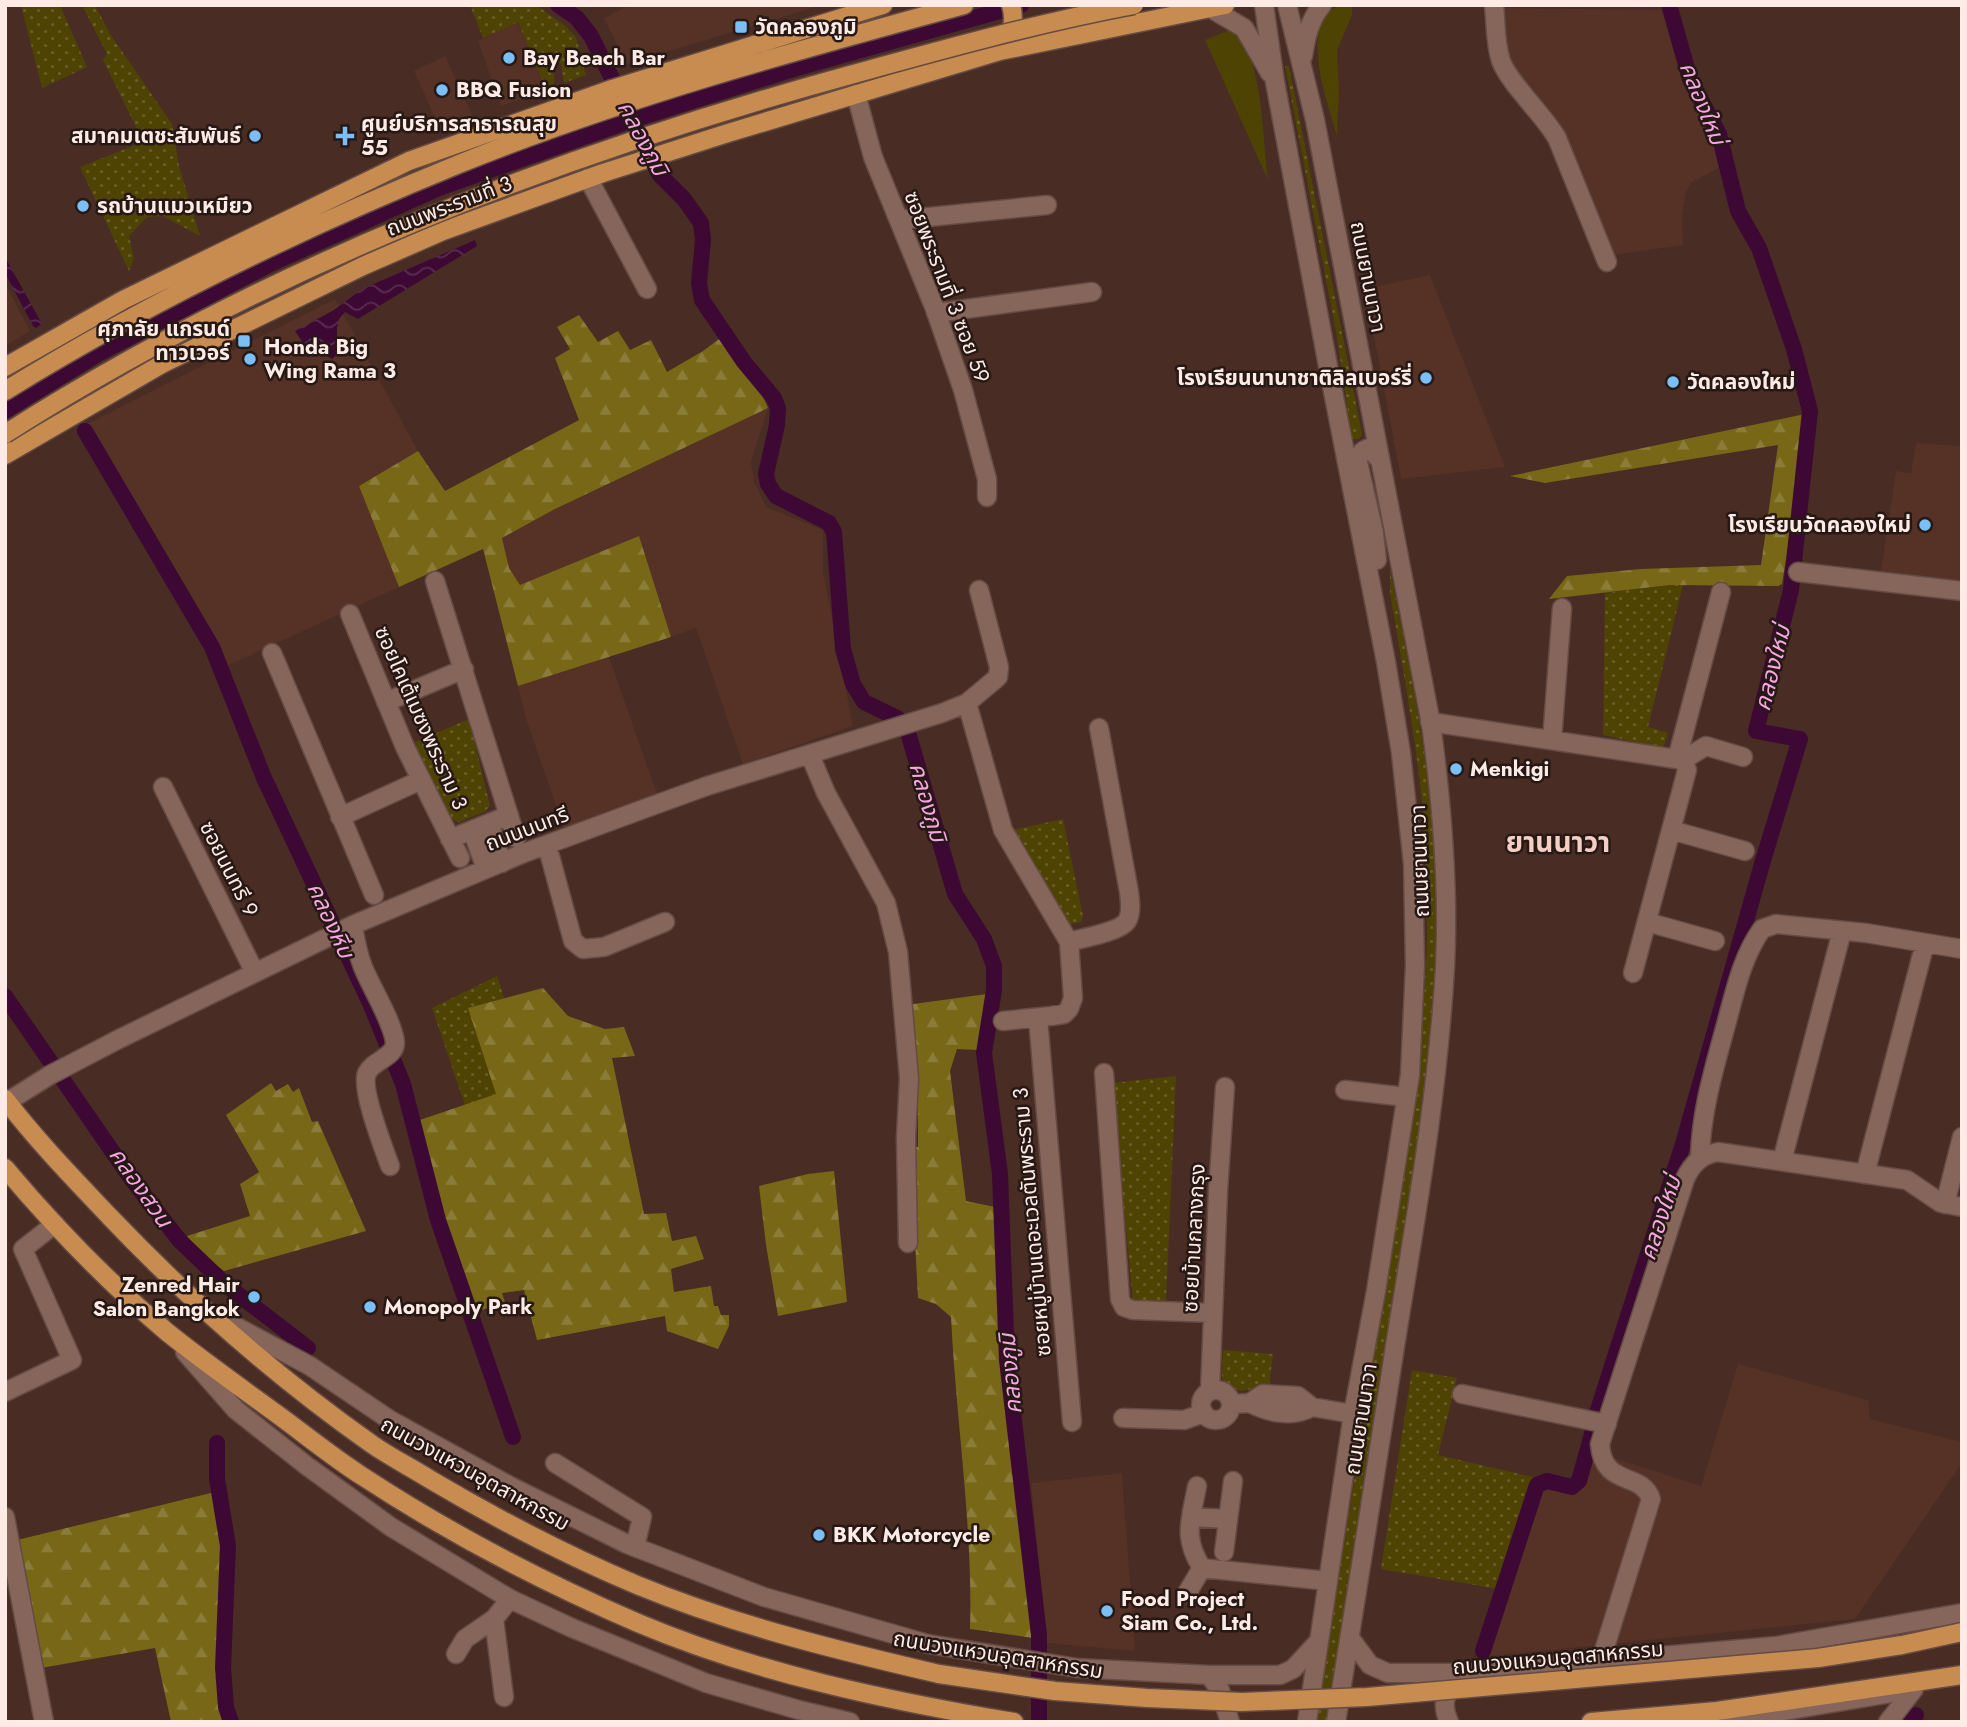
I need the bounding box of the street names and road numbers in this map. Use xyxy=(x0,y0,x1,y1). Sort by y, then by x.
street label: ถนนพระรามที่ 3 xyxy=(382,168,516,244)
street label: ซอยพระรามที่ 3 ซอย 59 xyxy=(897,187,997,387)
street label: ถนนยานนาวา xyxy=(1343,219,1393,335)
street label: ซอยโคเต้เมซงพระราม 3 xyxy=(367,621,475,815)
street label: ถนนนนทรี xyxy=(481,799,573,859)
street label: ถนนยานนาวา xyxy=(1403,804,1437,918)
street label: ซอยนนทรี 9 xyxy=(192,816,266,922)
street label: ซอยหมู่บ้านเดอะเวลตันพระราม 3 xyxy=(1005,1086,1059,1358)
street label: ซอยบ้านกลางกรุง xyxy=(1175,1163,1213,1313)
street label: ถนนยานนาวา xyxy=(1337,1361,1385,1477)
street label: ถนนวงแหวนอุตสาหกรรม xyxy=(375,1410,575,1538)
street label: ถนนวงแหวนอุตสาหกรรม xyxy=(891,1624,1105,1686)
street label: ถนนวงแหวนอุตสาหกรรม xyxy=(1451,1634,1665,1682)

